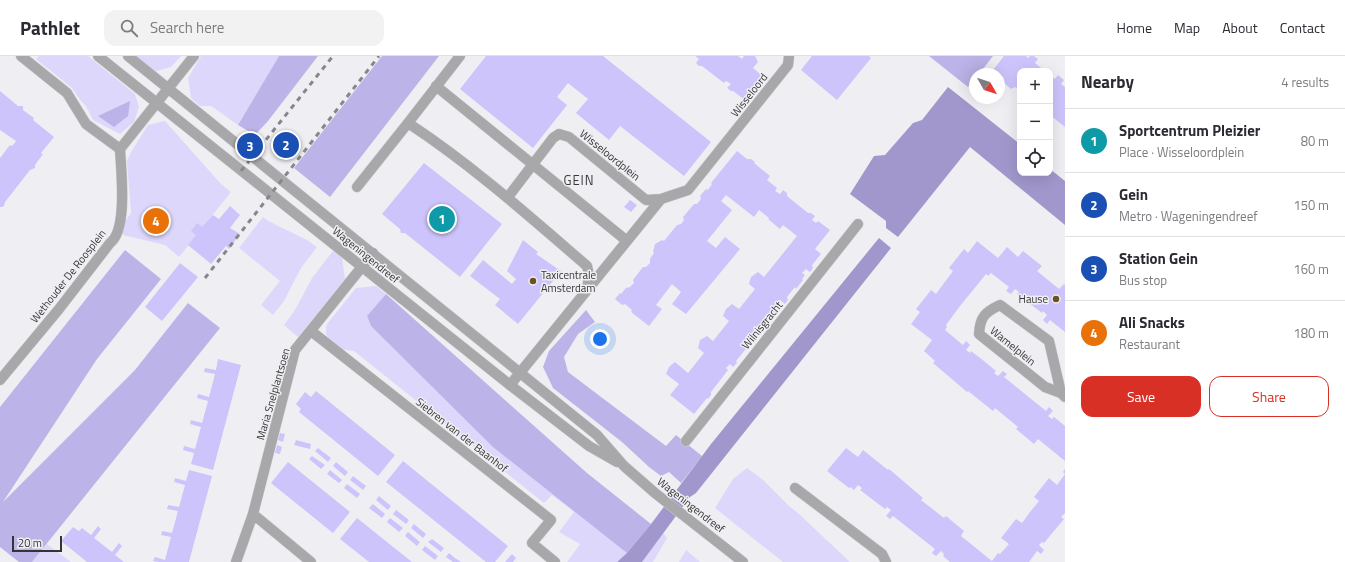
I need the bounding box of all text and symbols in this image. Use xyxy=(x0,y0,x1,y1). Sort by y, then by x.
search box xyxy=(104,10,384,46)
text: Pathlet xyxy=(20,13,80,42)
text: Search here xyxy=(150,16,224,39)
icon: search xyxy=(118,17,140,39)
text: Home xyxy=(1117,17,1152,38)
text: Map xyxy=(1174,17,1200,38)
text: About xyxy=(1222,17,1258,38)
text: Contact xyxy=(1280,17,1325,38)
north arrow xyxy=(969,68,1005,104)
map controls xyxy=(1017,68,1053,176)
button: + xyxy=(1017,68,1053,104)
text: Nearby xyxy=(1081,69,1134,95)
street label: Wisseloord xyxy=(727,70,771,120)
text: 4 results xyxy=(1281,72,1329,92)
button: − xyxy=(1017,104,1053,140)
text: Sportcentrum Pleizier xyxy=(1119,119,1260,142)
street label: Wisseloordplein xyxy=(576,126,644,184)
pin: 2 xyxy=(273,130,299,160)
pin: 3 xyxy=(237,131,263,161)
text: 1 xyxy=(1090,131,1098,151)
text: 80 m xyxy=(1301,131,1329,151)
button: locate xyxy=(1017,140,1053,176)
text: Place · Wisseloordplein xyxy=(1119,142,1244,162)
district label: GEIN xyxy=(563,170,595,190)
text: Gein xyxy=(1119,183,1148,206)
text: 2 xyxy=(1090,195,1098,215)
text: 150 m xyxy=(1293,195,1329,215)
pin: 1 xyxy=(429,204,455,234)
pin: 4 xyxy=(143,206,169,236)
text: Metro · Wageningendreef xyxy=(1119,206,1258,226)
street label: Wageningendreef xyxy=(329,223,403,287)
street label: Wethouder De Roosplein xyxy=(26,226,110,326)
text: Station Gein xyxy=(1119,247,1198,270)
text: 3 xyxy=(1090,259,1098,279)
text: 160 m xyxy=(1293,259,1329,279)
place label: Taxicentrale Amsterdam xyxy=(541,267,597,296)
text: Bus stop xyxy=(1119,270,1167,290)
marker: Taxicentrale Amsterdam xyxy=(528,276,538,286)
place label: Hause xyxy=(1019,291,1048,307)
marker: Hause xyxy=(1051,294,1061,304)
street label: Wilnisgracht xyxy=(738,297,786,352)
text: Ali Snacks xyxy=(1119,311,1185,334)
street label: Wamelplein xyxy=(987,323,1039,369)
text: 4 xyxy=(1090,323,1098,343)
text: 180 m xyxy=(1293,323,1329,343)
your location xyxy=(590,329,610,349)
text: Restaurant xyxy=(1119,334,1180,354)
street label: Maria Snelplantsoen xyxy=(252,346,294,442)
button: Save xyxy=(1081,376,1201,417)
button: Share xyxy=(1209,376,1329,417)
street label: Siebren van der Baanhof xyxy=(413,394,512,476)
street label: Wageningendreef xyxy=(654,473,728,537)
scale bar xyxy=(12,534,62,553)
text: 20 m xyxy=(18,535,42,551)

